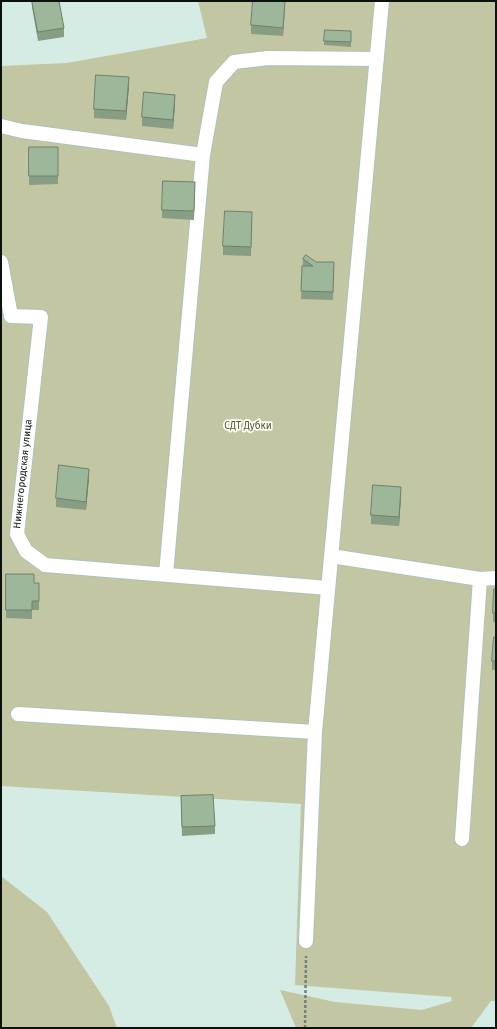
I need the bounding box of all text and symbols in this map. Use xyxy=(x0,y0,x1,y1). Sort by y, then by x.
street label: Нижнегородская улица xyxy=(11,419,35,529)
park label: СДТ Дубки xyxy=(224,420,272,432)

